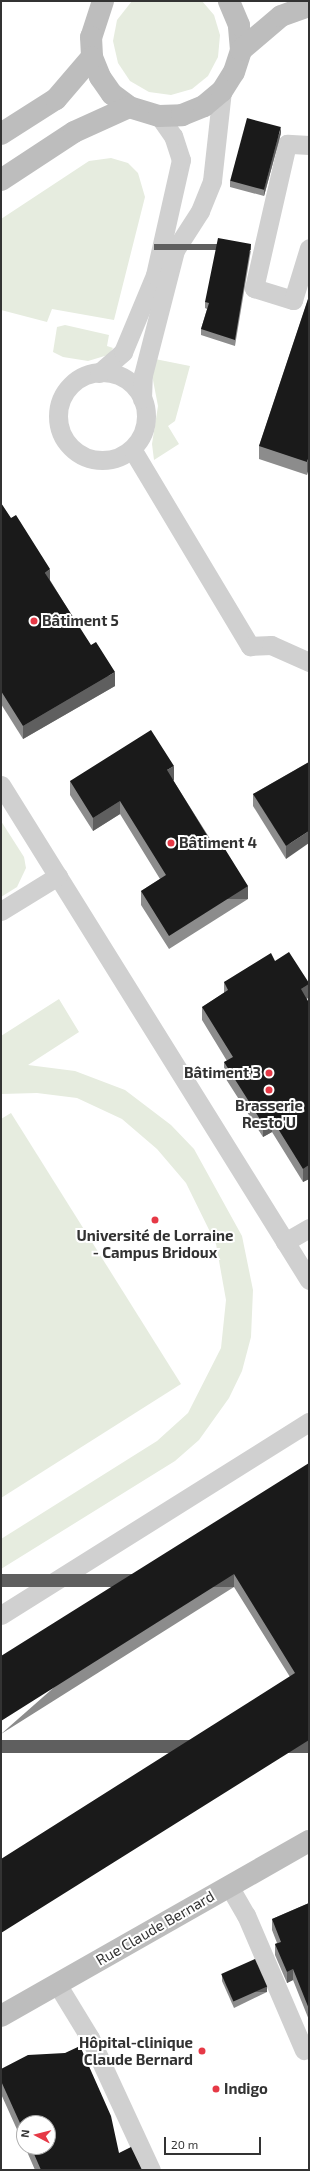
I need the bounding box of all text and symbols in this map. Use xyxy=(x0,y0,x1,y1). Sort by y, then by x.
place label: Bâtiment 5 xyxy=(42,612,119,630)
marker: Bâtiment 5 xyxy=(29,616,39,626)
place label: Bâtiment 4 xyxy=(179,834,257,852)
marker: Bâtiment 4 xyxy=(166,838,176,848)
place label: Bâtiment 3 xyxy=(184,1064,261,1082)
marker: Bâtiment 3 xyxy=(264,1068,274,1078)
marker: Brasserie Resto'U xyxy=(264,1085,274,1095)
place label: Brasserie Resto'U xyxy=(235,1096,303,1131)
marker: Université de Lorraine - Campus Bridoux xyxy=(150,1215,160,1225)
place label: Université de Lorraine - Campus Bridoux xyxy=(76,1226,234,1261)
street label: Rue Claude Bernard xyxy=(93,1887,217,1969)
place label: Hôpital-clinique Claude Bernard xyxy=(79,2033,193,2068)
marker: Hôpital-clinique Claude Bernard xyxy=(196,2045,208,2057)
place label: Indigo xyxy=(224,2080,268,2098)
marker: Indigo xyxy=(211,2084,221,2094)
north arrow xyxy=(16,2115,56,2155)
text: N xyxy=(18,2129,32,2138)
scale bar xyxy=(166,2129,263,2155)
text: 20 m xyxy=(171,2137,198,2151)

